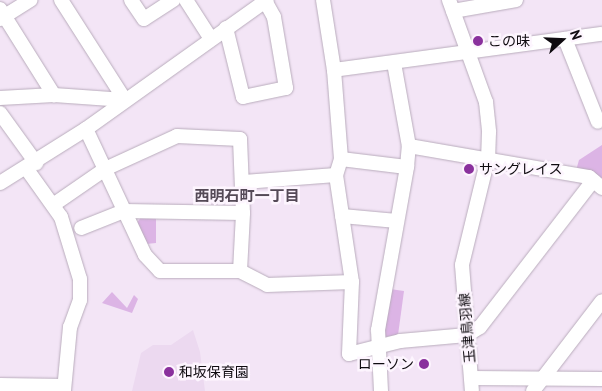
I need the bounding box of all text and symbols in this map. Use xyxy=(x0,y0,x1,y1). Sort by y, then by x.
north arrow xyxy=(537,15,587,65)
text: N xyxy=(566,27,586,42)
place label: この味 xyxy=(488,33,530,49)
marker: この味 xyxy=(472,35,484,47)
place label: サングレイス xyxy=(479,161,563,177)
marker: サングレイス xyxy=(463,163,475,175)
district label: 西明石町一丁目 xyxy=(195,187,299,205)
street label: 玉津鳥羽線 xyxy=(456,292,478,364)
place label: ローソン xyxy=(358,356,414,372)
marker: ローソン xyxy=(418,358,430,370)
place label: 和坂保育園 xyxy=(179,364,249,380)
marker: 和坂保育園 xyxy=(163,366,175,378)

